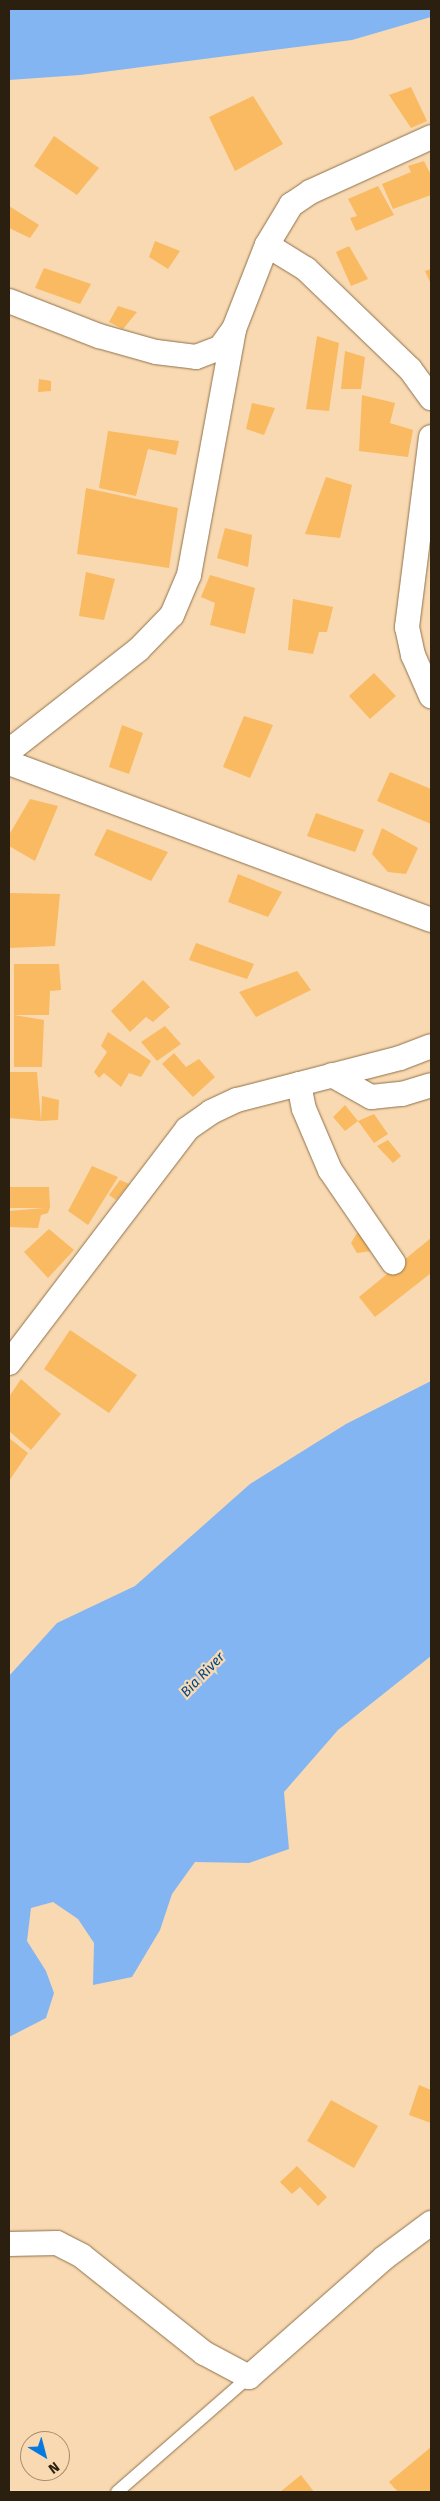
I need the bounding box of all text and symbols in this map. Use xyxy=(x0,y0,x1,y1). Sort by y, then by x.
water label: Bia River xyxy=(178,1649,228,1701)
north arrow xyxy=(20,2431,70,2481)
text: N xyxy=(45,2458,63,2477)

